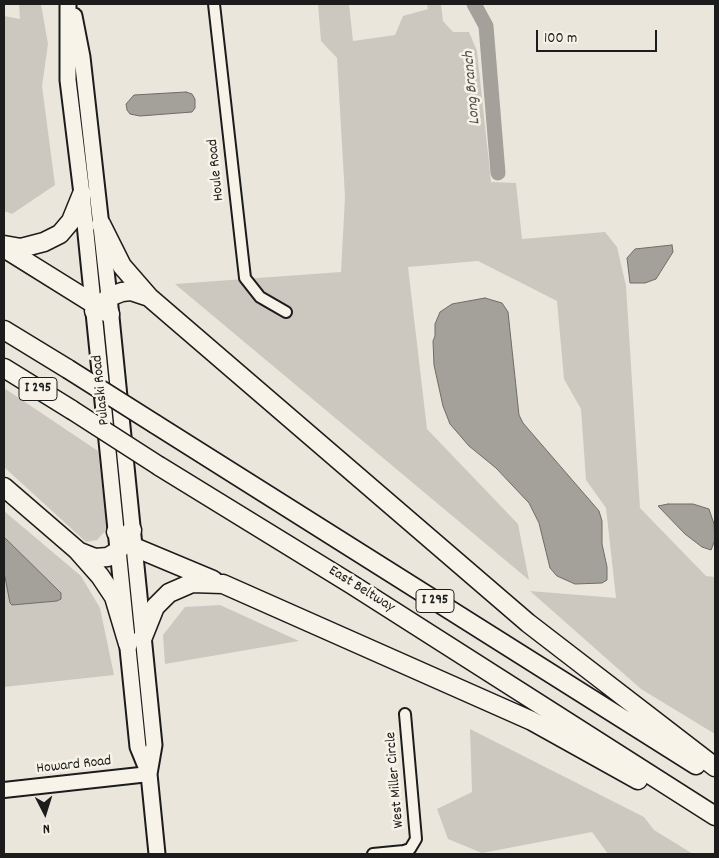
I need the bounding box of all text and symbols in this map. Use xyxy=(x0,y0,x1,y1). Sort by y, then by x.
scale bar xyxy=(539,20,660,52)
text: 100 m xyxy=(544,28,577,50)
water label: Long Branch xyxy=(460,50,486,126)
street label: Houle Road xyxy=(205,138,229,202)
street label: Pulaski Road xyxy=(89,354,115,426)
road number: I 295 xyxy=(19,378,57,400)
street label: East Beltway xyxy=(325,563,397,617)
road number: I 295 xyxy=(416,590,454,612)
street label: West Miller Circle xyxy=(383,731,409,829)
street label: Howard Road xyxy=(36,753,112,779)
north arrow xyxy=(20,788,70,838)
text: N xyxy=(42,818,51,838)

